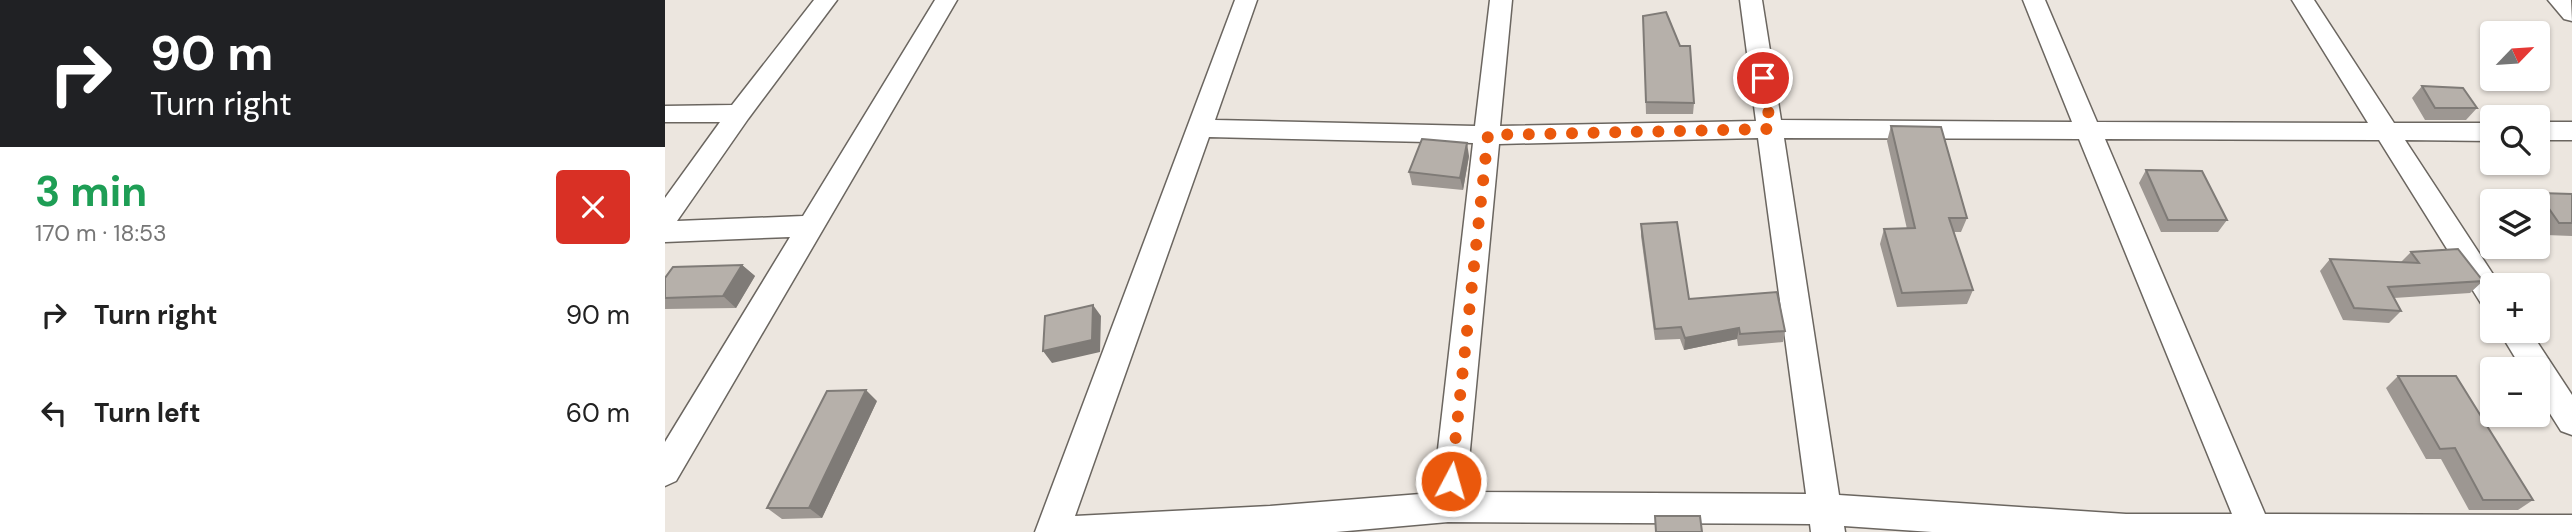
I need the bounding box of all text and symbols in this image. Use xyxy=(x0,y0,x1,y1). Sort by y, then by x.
text: 90 m xyxy=(150,21,273,85)
north arrow xyxy=(2480,21,2550,91)
map controls xyxy=(2480,21,2550,427)
icon: right xyxy=(35,28,126,119)
pin xyxy=(1733,48,1793,108)
icon: arrive xyxy=(1744,59,1782,97)
text: Turn right xyxy=(150,83,292,125)
button: search xyxy=(2480,105,2550,175)
text: 3 min xyxy=(35,164,147,219)
button: close xyxy=(556,170,630,244)
button: layers xyxy=(2480,189,2550,259)
text: 170 m · 18:53 xyxy=(35,218,167,248)
button: + xyxy=(2480,273,2550,343)
icon: right xyxy=(35,296,73,334)
text: Turn right xyxy=(94,298,218,332)
text: 90 m xyxy=(566,298,630,332)
button: − xyxy=(2480,357,2550,427)
icon: left xyxy=(35,394,73,432)
text: Turn left xyxy=(94,396,201,430)
text: 60 m xyxy=(566,396,630,430)
position arrow xyxy=(1414,444,1488,518)

